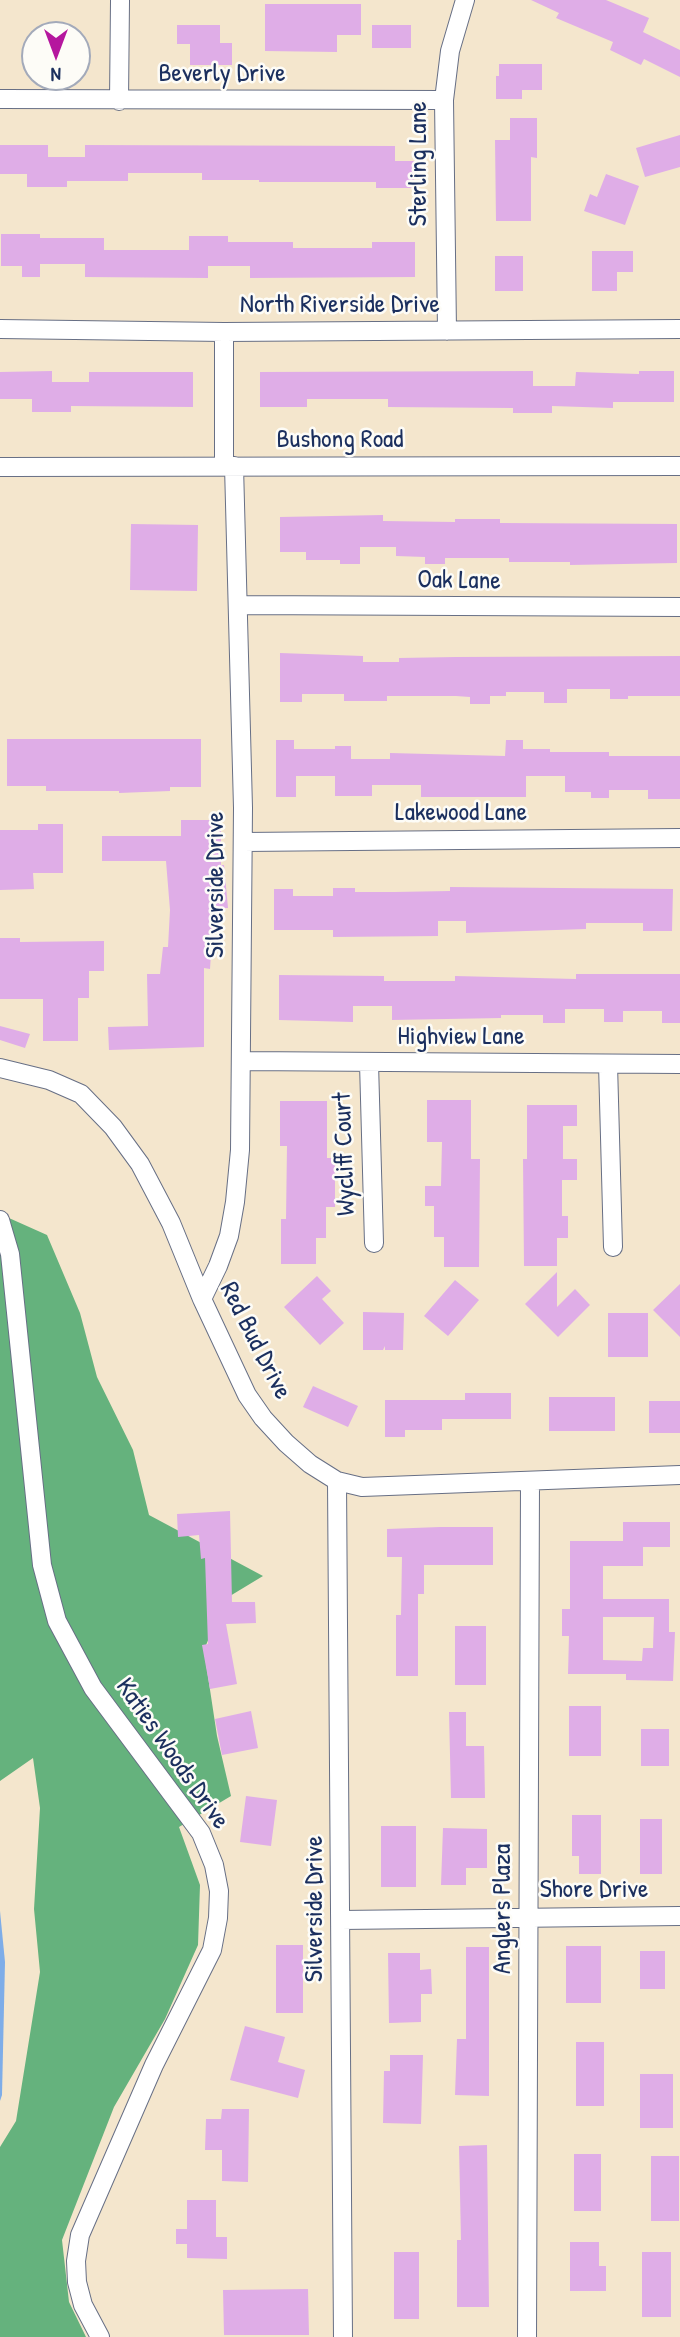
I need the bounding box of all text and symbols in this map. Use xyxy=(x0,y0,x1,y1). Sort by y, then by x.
north arrow xyxy=(21,21,91,91)
street label: Beverly Drive xyxy=(158,58,286,90)
text: N xyxy=(51,62,61,88)
street label: Sterling Lane xyxy=(403,101,435,227)
street label: North Riverside Drive xyxy=(240,289,440,321)
street label: Bushong Road xyxy=(277,424,403,456)
street label: Oak Lane xyxy=(417,565,501,597)
street label: Lakewood Lane xyxy=(395,797,527,829)
street label: Silverside Drive xyxy=(200,812,232,958)
street label: Highview Lane xyxy=(397,1021,525,1053)
street label: Wycliff Court xyxy=(327,1092,363,1216)
street label: Red Bud Drive xyxy=(212,1277,298,1405)
street label: Katies Woods Drive xyxy=(108,1673,236,1835)
street label: Silverside Drive xyxy=(299,1836,331,1982)
street label: Anglers Plaza xyxy=(487,1844,519,1974)
street label: Shore Drive xyxy=(540,1874,648,1906)

